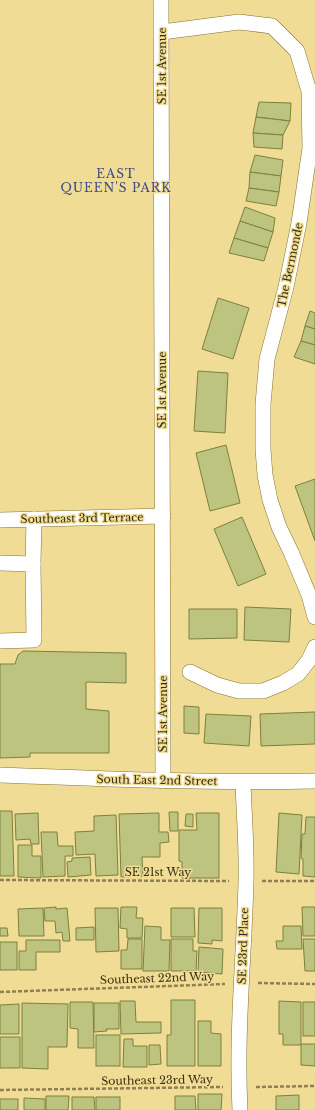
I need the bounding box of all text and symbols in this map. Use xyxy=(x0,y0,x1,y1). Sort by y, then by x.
street label: SE 1st Avenue xyxy=(155,28,169,104)
district label: EAST QUEEN'S PARK xyxy=(60,166,172,195)
street label: The Bermonde xyxy=(274,221,306,309)
street label: SE 1st Avenue xyxy=(155,352,169,428)
street label: Southeast 3rd Terrace xyxy=(20,510,144,526)
street label: SE 1st Avenue xyxy=(156,676,170,752)
street label: South East 2nd Street xyxy=(96,772,218,788)
street label: SE 21st Way xyxy=(125,865,191,879)
street label: SE 23rd Place xyxy=(235,907,251,985)
street label: Southeast 22nd Way xyxy=(100,969,214,987)
street label: Southeast 23rd Way xyxy=(101,1072,213,1088)

